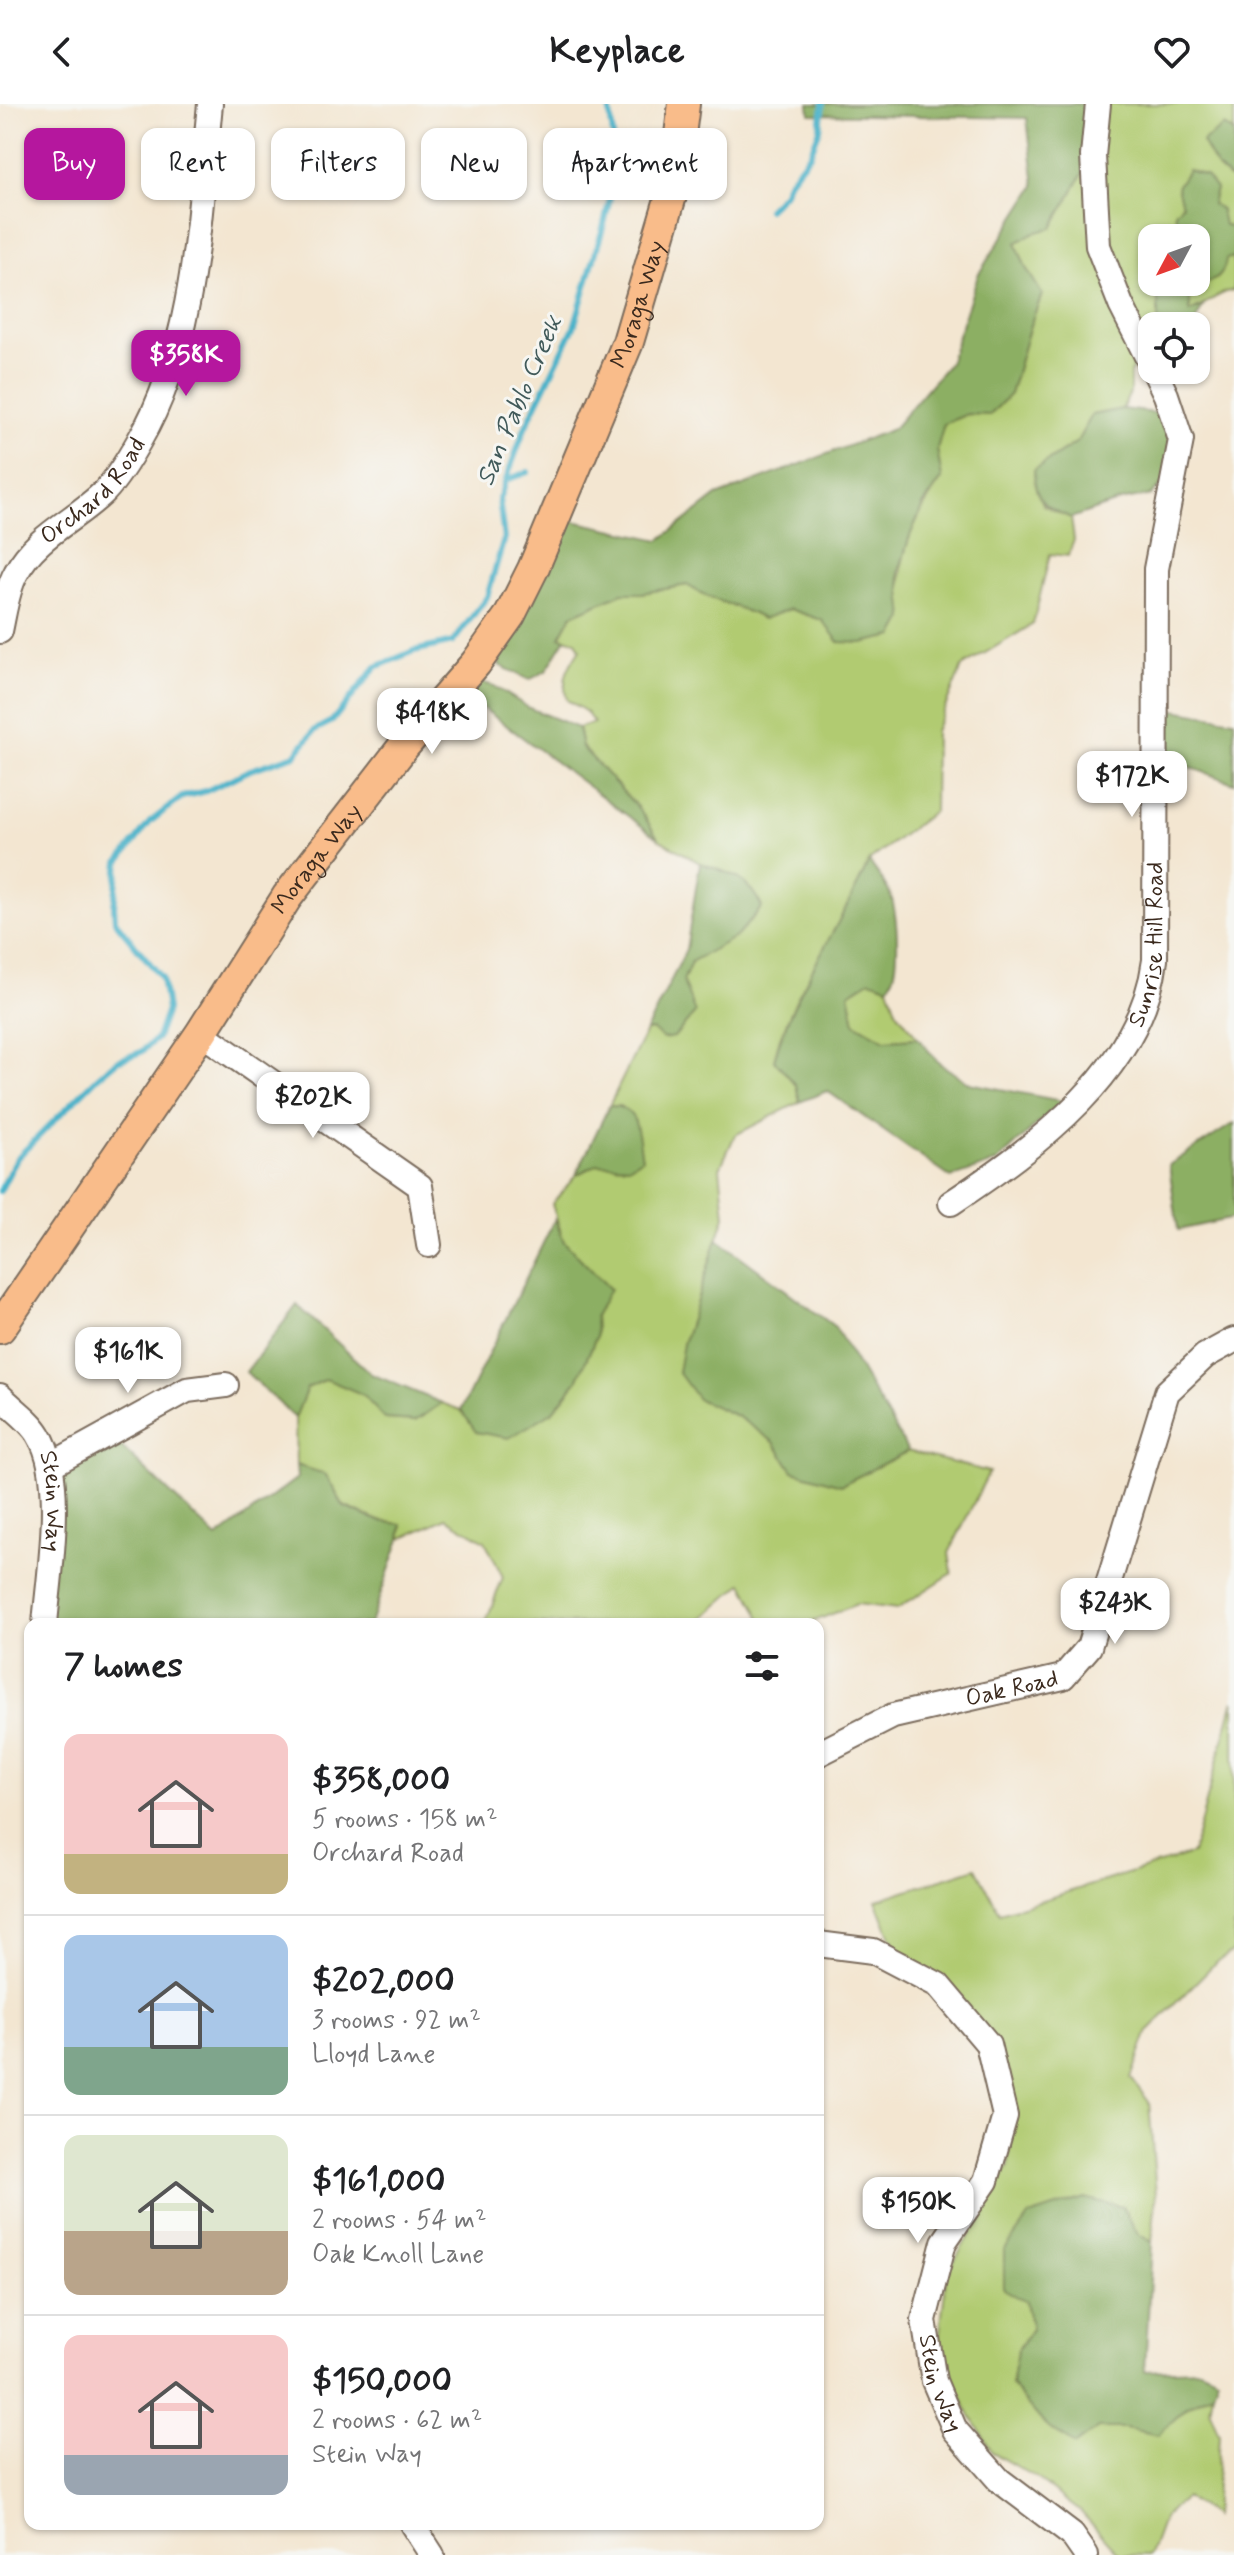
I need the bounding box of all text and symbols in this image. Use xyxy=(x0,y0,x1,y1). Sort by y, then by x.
text: Keyplace xyxy=(549,29,685,76)
icon: back xyxy=(40,30,84,74)
icon: heart xyxy=(1150,30,1194,74)
chip: Buy xyxy=(24,128,125,200)
chip: Rent xyxy=(141,128,255,200)
chip: Filters xyxy=(271,128,405,200)
chip: New xyxy=(421,128,527,200)
chip: Apartment xyxy=(543,128,727,200)
north arrow xyxy=(1138,224,1210,296)
map controls xyxy=(1138,224,1210,384)
street label: Moraga Way xyxy=(603,237,672,373)
water label: San Pablo Creek xyxy=(469,310,572,491)
button: locate xyxy=(1138,312,1210,384)
pin: $358K xyxy=(130,330,242,398)
text: $358K xyxy=(149,339,223,373)
street label: Orchard Road xyxy=(34,432,153,552)
pin: $418K xyxy=(376,688,488,756)
text: $418K xyxy=(395,697,469,731)
pin: $172K xyxy=(1076,751,1188,819)
text: $172K xyxy=(1095,760,1169,794)
street label: Moraga Way xyxy=(264,797,369,920)
street label: Sunrise Hill Road xyxy=(1121,862,1171,1032)
pin: $202K xyxy=(257,1072,369,1140)
text: $202K xyxy=(275,1081,351,1115)
pin: $161K xyxy=(72,1327,184,1395)
text: $161K xyxy=(93,1336,163,1370)
street label: Stein Way xyxy=(32,1447,70,1553)
pin: $243K xyxy=(1059,1578,1171,1646)
text: $243K xyxy=(1079,1587,1151,1621)
text: 7 homes xyxy=(64,1644,183,1689)
icon: filters xyxy=(740,1644,784,1688)
street label: Oak Road xyxy=(962,1663,1061,1714)
text: $358,000 xyxy=(312,1758,450,1803)
icon: home xyxy=(128,1766,224,1862)
text: 5 rooms · 158 m² xyxy=(312,1803,498,1837)
text: Orchard Road xyxy=(312,1837,464,1871)
text: $202,000 xyxy=(312,1959,455,2004)
icon: home xyxy=(128,1967,224,2063)
text: 3 rooms · 92 m² xyxy=(312,2004,481,2038)
text: Lloyd Lane xyxy=(312,2038,435,2072)
text: $161,000 xyxy=(312,2159,445,2204)
icon: home xyxy=(128,2167,224,2263)
pin: $150K xyxy=(862,2177,974,2245)
text: $150K xyxy=(881,2186,955,2220)
text: 2 rooms · 54 m² xyxy=(312,2204,487,2238)
text: Oak Knoll Lane xyxy=(312,2238,484,2272)
street label: Stein Way xyxy=(911,2332,970,2437)
text: $150,000 xyxy=(312,2359,452,2404)
icon: home xyxy=(128,2367,224,2463)
text: 2 rooms · 62 m² xyxy=(312,2404,482,2438)
text: Stein Way xyxy=(312,2438,422,2472)

